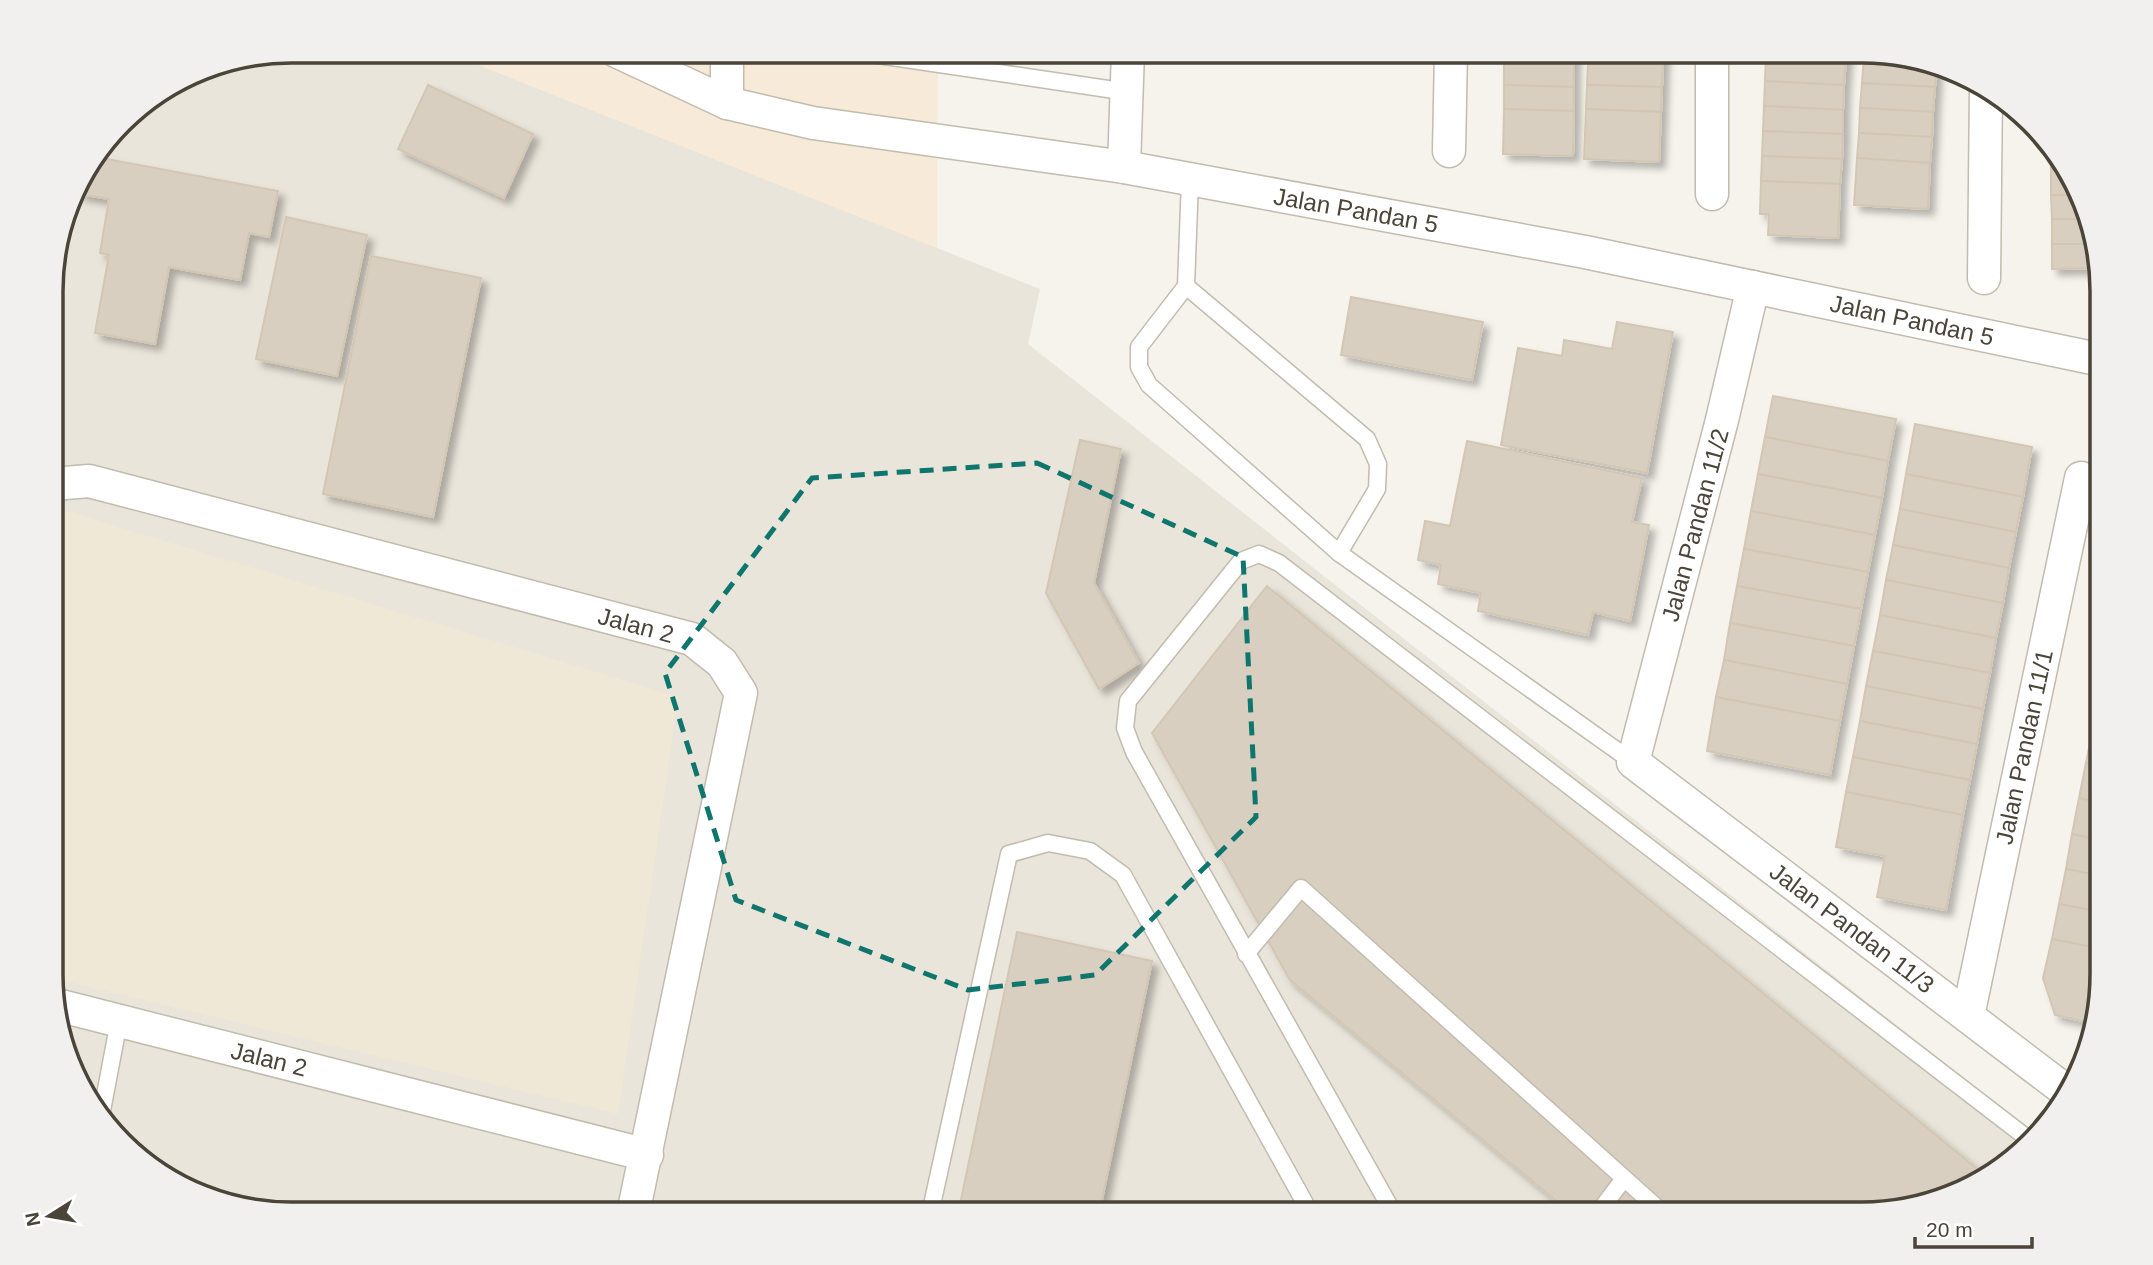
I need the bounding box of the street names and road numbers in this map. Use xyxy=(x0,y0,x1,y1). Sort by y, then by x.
street label: Jalan Pandan 5 xyxy=(1272,182,1440,238)
street label: Jalan Pandan 5 xyxy=(1828,289,1996,351)
street label: Jalan Pandan 11/2 xyxy=(1656,426,1734,624)
street label: Jalan 2 xyxy=(595,602,677,648)
street label: Jalan Pandan 11/1 xyxy=(1990,647,2058,847)
street label: Jalan Pandan 11/3 xyxy=(1765,858,1939,998)
street label: Jalan 2 xyxy=(228,1037,310,1081)

